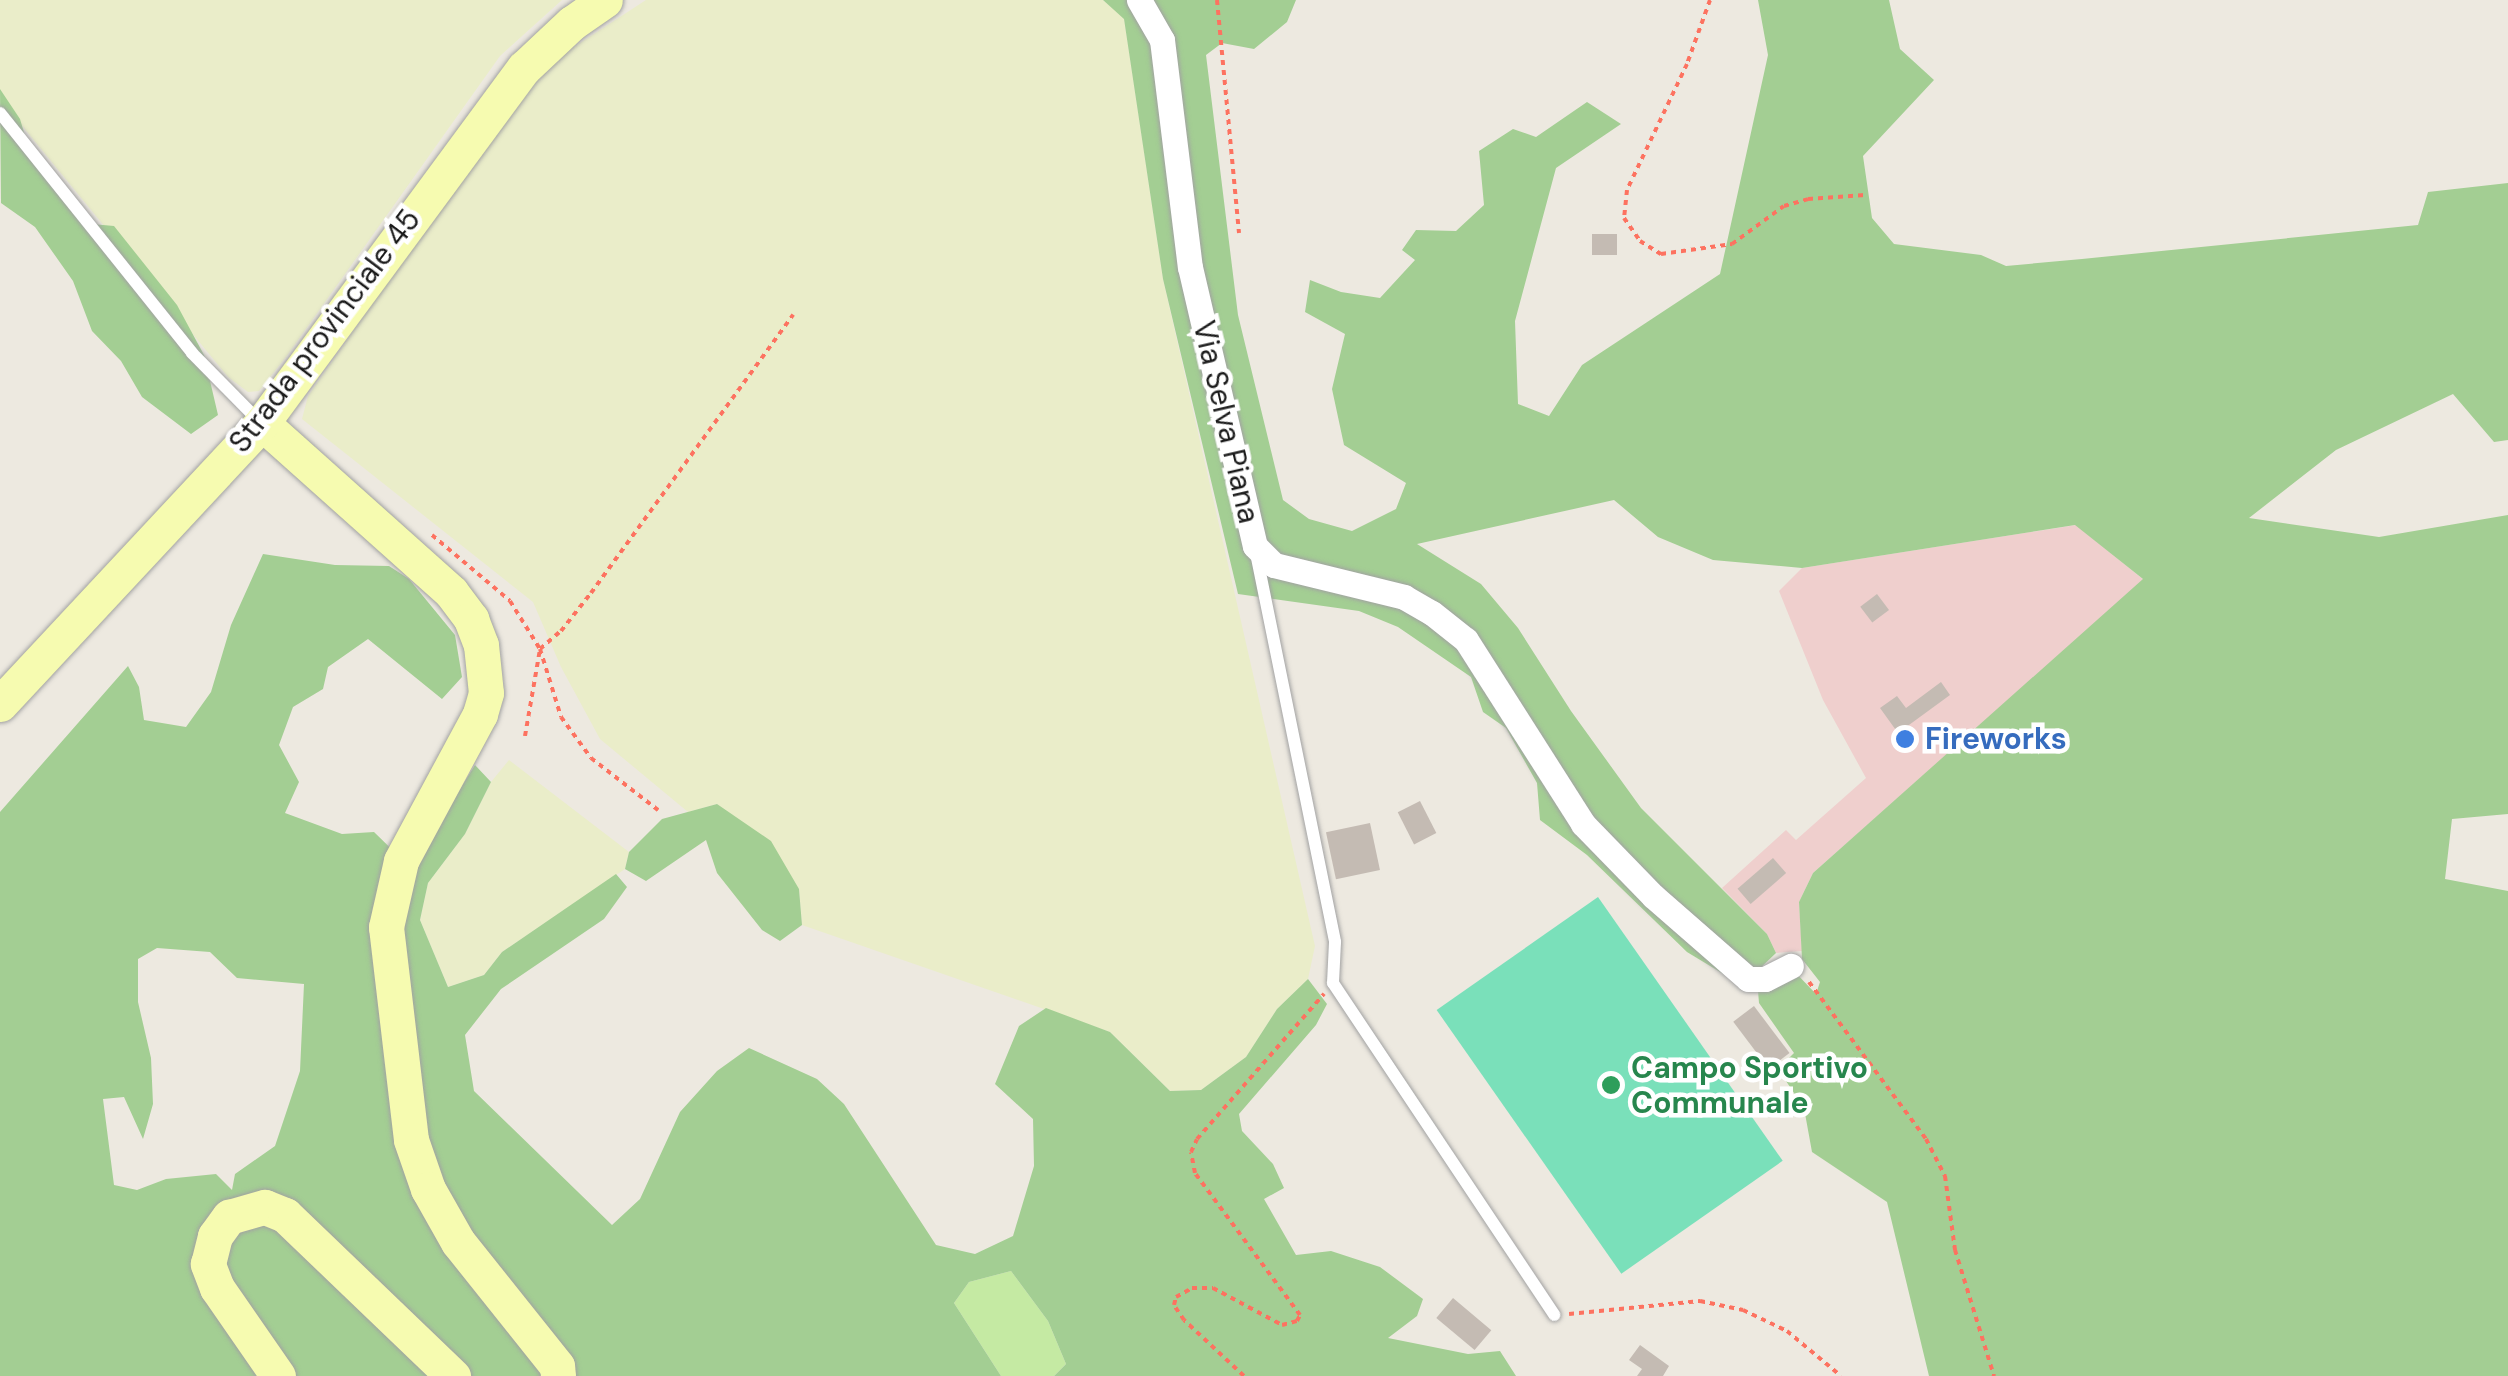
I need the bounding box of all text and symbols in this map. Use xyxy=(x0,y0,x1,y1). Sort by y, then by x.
street label: Strada provinciale 45 xyxy=(222,202,428,460)
street label: Via Selva Piana xyxy=(1185,317,1267,527)
place label: Fireworks xyxy=(1925,721,2067,757)
marker: Fireworks xyxy=(1894,728,1916,750)
place label: Campo Sportivo Communale xyxy=(1631,1050,1868,1120)
marker: Campo Sportivo Communale xyxy=(1600,1074,1622,1096)

